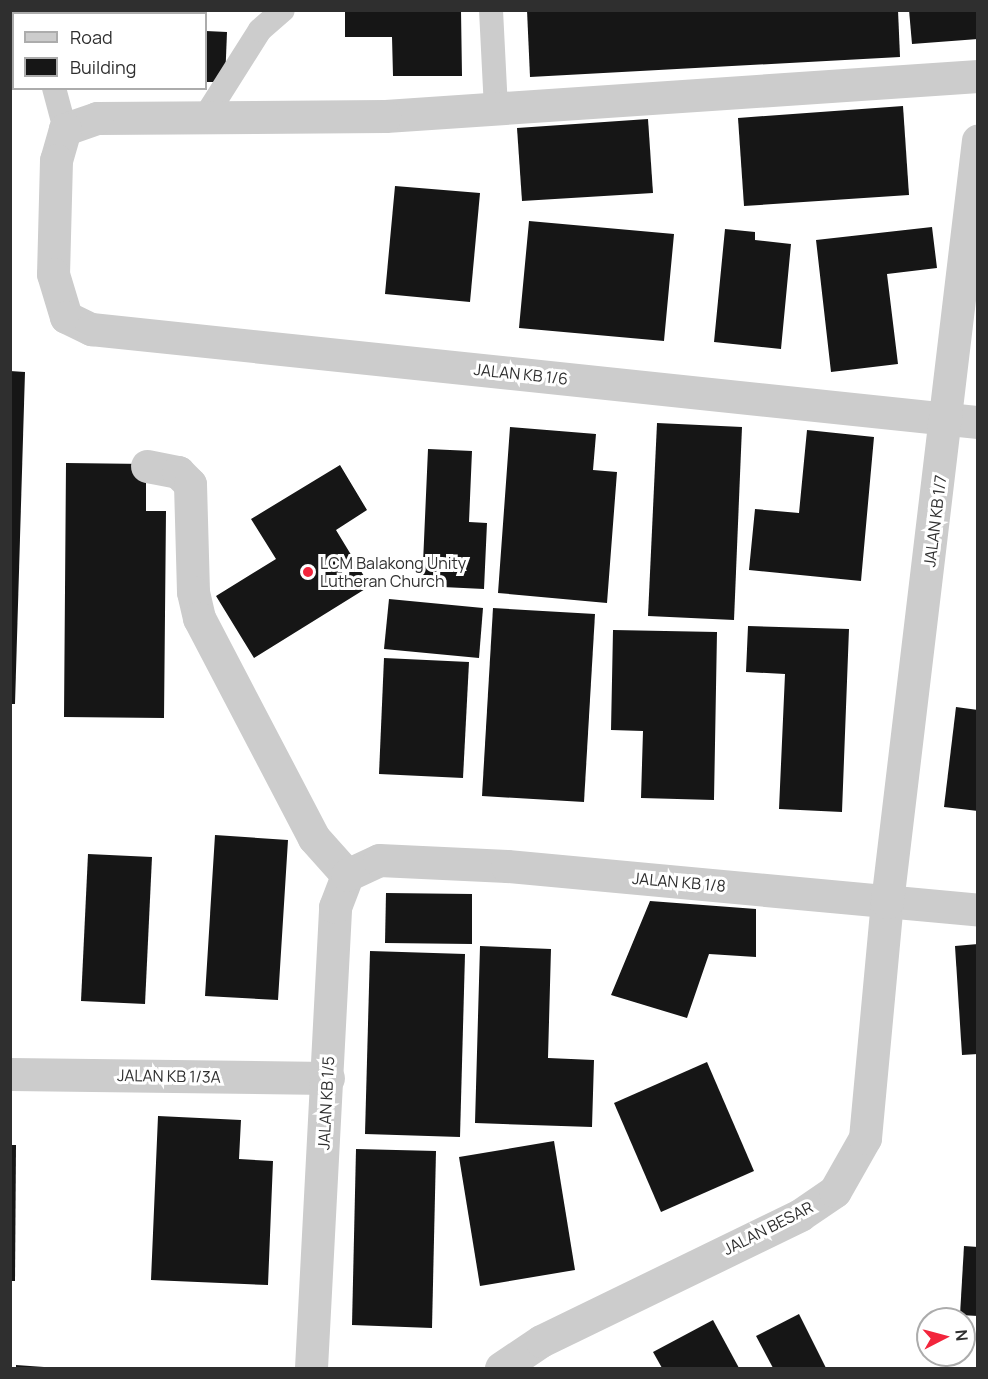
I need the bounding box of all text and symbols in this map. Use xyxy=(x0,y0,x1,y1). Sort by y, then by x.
legend xyxy=(12,12,207,90)
text: Road xyxy=(70,25,113,49)
text: Building xyxy=(70,55,136,79)
street label: JALAN KB 1/6 xyxy=(473,360,569,388)
street label: JALAN KB 1/7 xyxy=(920,474,950,568)
place label: LCM Balakong Unity Lutheran Church xyxy=(320,553,466,591)
marker: LCM Balakong Unity Lutheran Church xyxy=(301,565,315,579)
street label: JALAN KB 1/8 xyxy=(631,868,727,896)
street label: JALAN KB 1/5 xyxy=(314,1056,338,1150)
street label: JALAN KB 1/3A xyxy=(117,1065,221,1087)
street label: JALAN BESAR xyxy=(720,1197,816,1259)
north arrow xyxy=(916,1307,976,1367)
text: N xyxy=(950,1328,973,1342)

